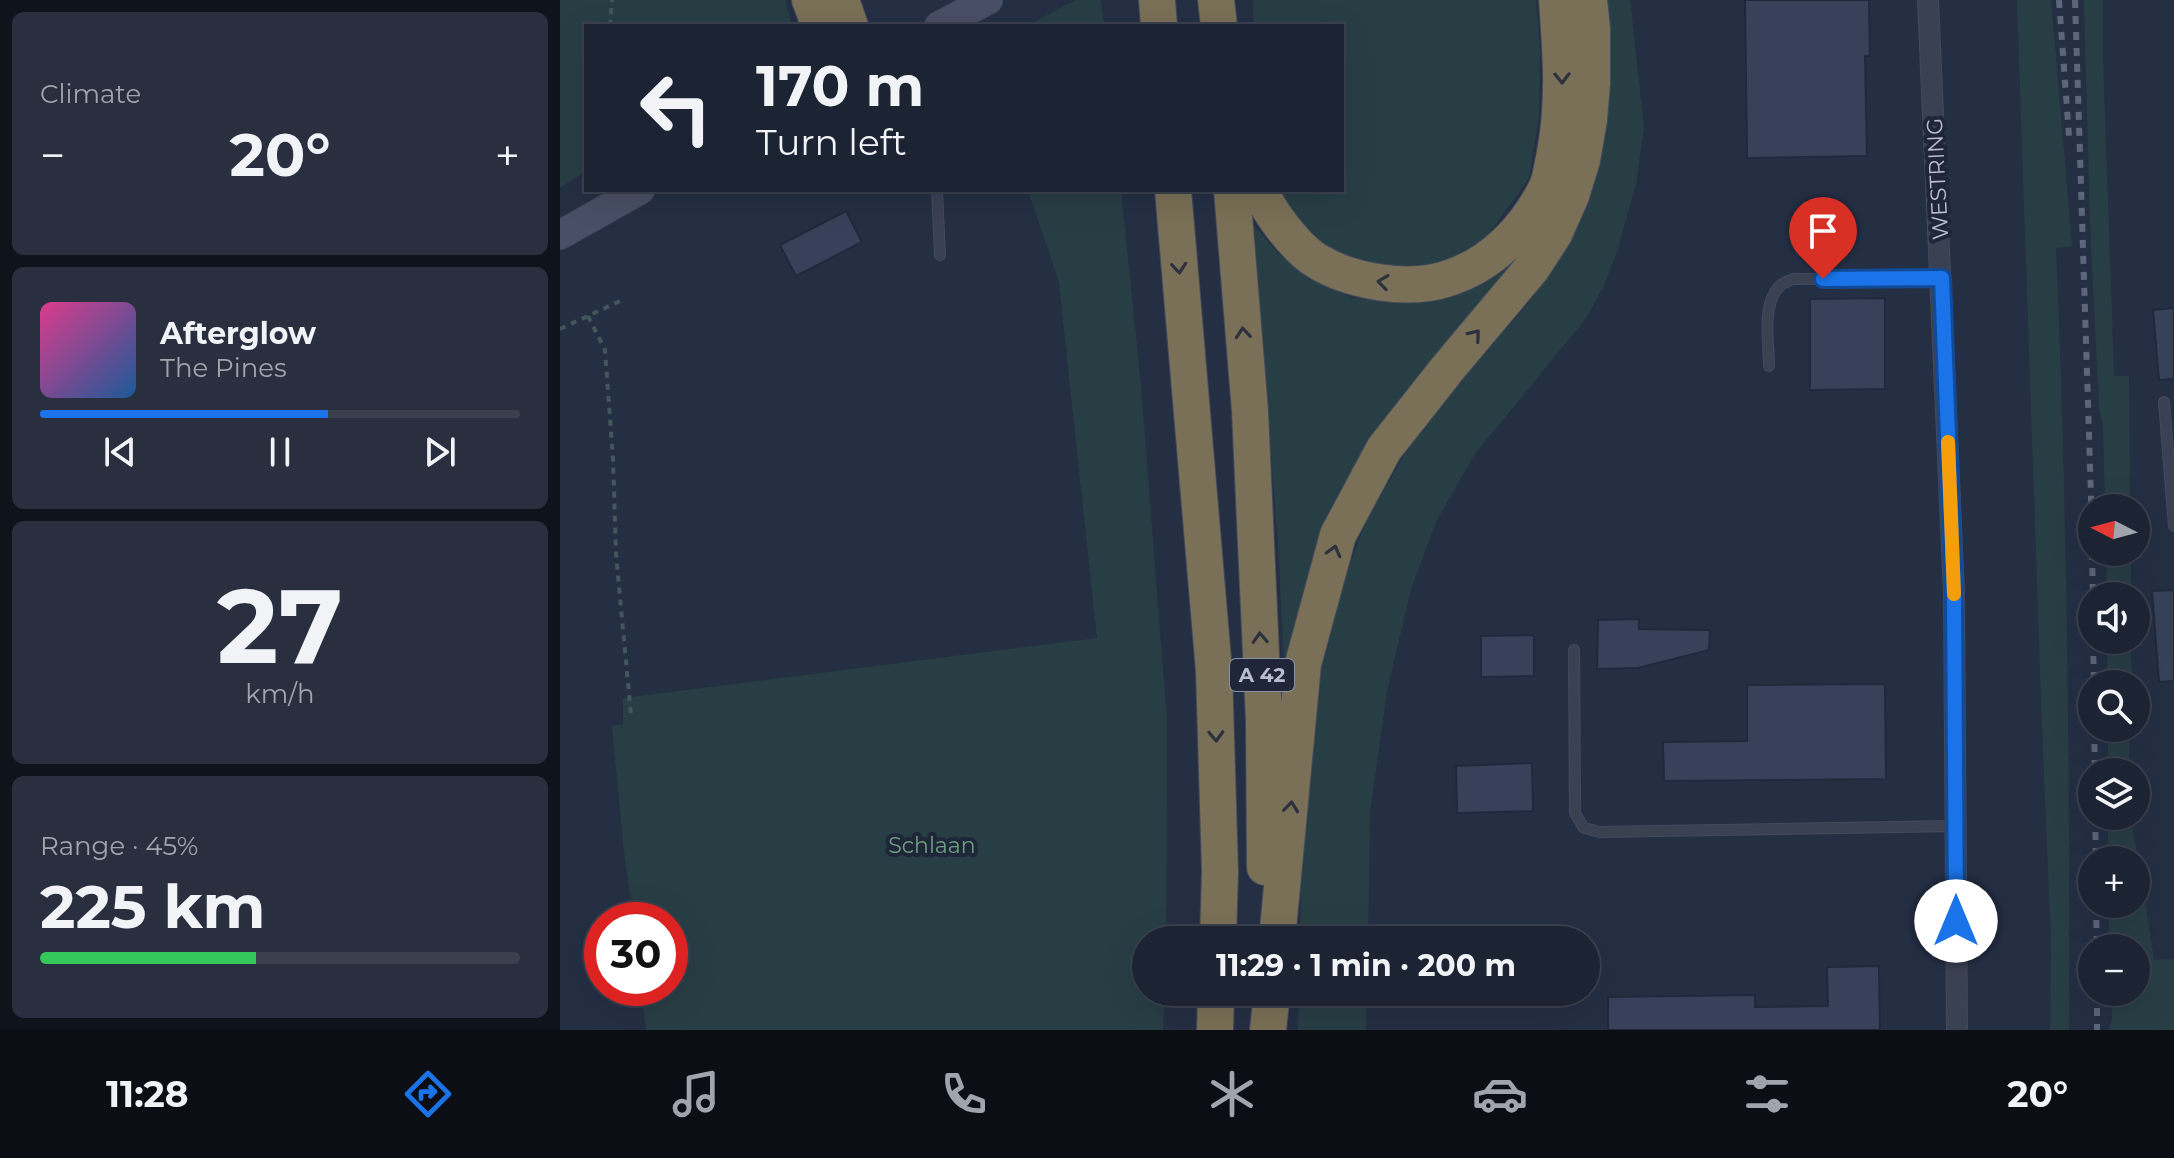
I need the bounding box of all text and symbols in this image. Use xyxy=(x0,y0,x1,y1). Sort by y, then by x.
text: 170 m xyxy=(756,52,924,120)
icon: left xyxy=(624,56,728,160)
one-way arrow xyxy=(1553,72,1570,85)
text: Climate xyxy=(40,78,141,110)
street label: WESTRING xyxy=(1921,117,1954,241)
text: 20° xyxy=(229,118,331,191)
text: Turn left xyxy=(756,120,907,164)
text: − xyxy=(40,128,65,182)
text: + xyxy=(495,128,520,182)
pin xyxy=(1789,197,1857,279)
icon: arrive xyxy=(1801,209,1845,253)
one-way arrow xyxy=(1170,262,1187,275)
one-way arrow xyxy=(1376,274,1389,291)
text: Afterglow xyxy=(160,315,316,352)
one-way arrow xyxy=(1235,326,1252,339)
one-way arrow xyxy=(1465,330,1480,345)
text: The Pines xyxy=(160,352,287,384)
icon: previous xyxy=(98,430,142,474)
icon: pause xyxy=(258,430,302,474)
icon: next xyxy=(418,430,462,474)
north arrow xyxy=(2078,494,2150,566)
map controls xyxy=(2078,494,2150,1006)
one-way arrow xyxy=(1324,545,1341,559)
text: 27 xyxy=(217,562,343,689)
button: sound xyxy=(2078,582,2150,654)
one-way arrow xyxy=(1252,631,1269,644)
road number: A 42 xyxy=(1230,659,1294,691)
button: search xyxy=(2078,670,2150,742)
text: km/h xyxy=(245,678,315,710)
one-way arrow xyxy=(1207,730,1225,743)
button: layers xyxy=(2078,758,2150,830)
one-way arrow xyxy=(1282,800,1299,813)
text: Range · 45% xyxy=(40,830,198,862)
park label: Schlaan xyxy=(888,832,976,859)
button: + xyxy=(2078,846,2150,918)
text: 225 km xyxy=(40,870,266,943)
position arrow xyxy=(1914,879,1998,963)
speed limit sign: 30 xyxy=(584,902,688,1006)
button: − xyxy=(2078,934,2150,1006)
text: 11:29 · 1 min · 200 m xyxy=(1216,947,1516,984)
icon: directions xyxy=(400,1066,456,1122)
icon: music xyxy=(668,1066,724,1122)
icon: phone xyxy=(936,1066,992,1122)
icon: climate xyxy=(1204,1066,1260,1122)
icon: car xyxy=(1472,1066,1528,1122)
icon: filters xyxy=(1739,1066,1795,1122)
text: 11:28 xyxy=(106,1072,189,1116)
text: 20° xyxy=(2007,1072,2068,1116)

